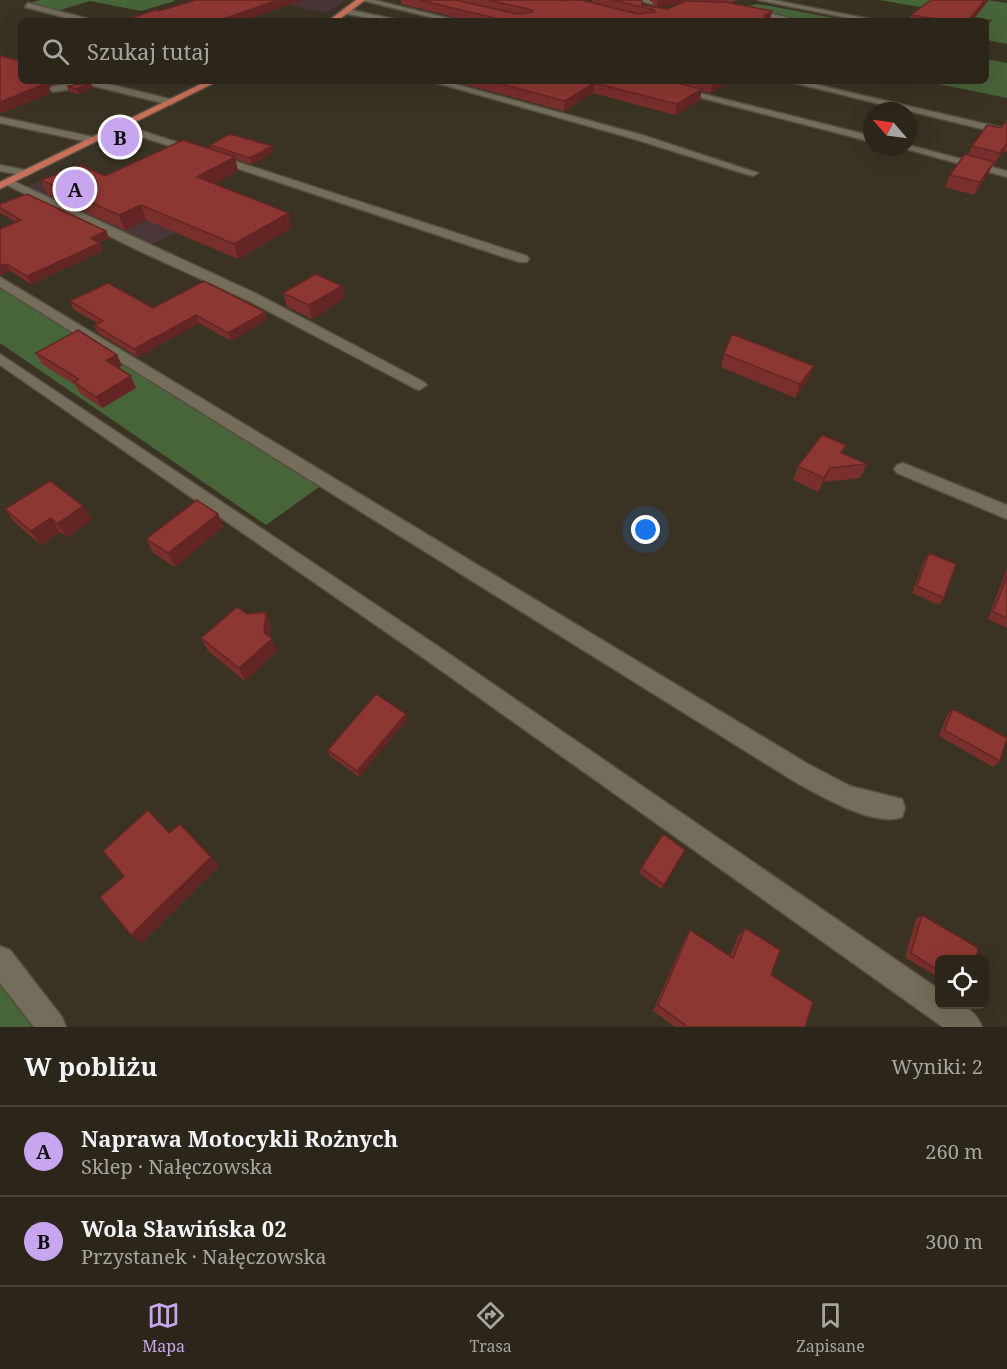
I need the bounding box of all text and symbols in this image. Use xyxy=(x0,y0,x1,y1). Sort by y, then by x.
search box xyxy=(18,18,989,84)
icon: search xyxy=(39,35,72,68)
text: Szukaj tutaj xyxy=(87,36,210,66)
north arrow xyxy=(863,102,917,156)
pin: B xyxy=(100,114,140,160)
pin: A xyxy=(56,166,94,212)
your location xyxy=(631,515,660,544)
map controls xyxy=(935,955,989,1009)
button: locate xyxy=(935,955,989,1009)
text: W pobliżu xyxy=(24,1048,158,1084)
text: Wyniki: 2 xyxy=(891,1053,983,1080)
text: Naprawa Motocykli Rożnych xyxy=(81,1123,398,1153)
text: A xyxy=(36,1138,51,1165)
text: 260 m xyxy=(925,1138,983,1165)
text: Sklep · Nałęczowska xyxy=(81,1153,273,1180)
text: Wola Sławińska 02 xyxy=(81,1213,287,1243)
text: B xyxy=(37,1228,50,1255)
text: 300 m xyxy=(925,1228,983,1255)
text: Przystanek · Nałęczowska xyxy=(81,1243,327,1270)
tab: Mapa xyxy=(142,1299,185,1357)
tab: Trasa xyxy=(470,1299,512,1357)
tab: Zapisane xyxy=(796,1299,865,1357)

